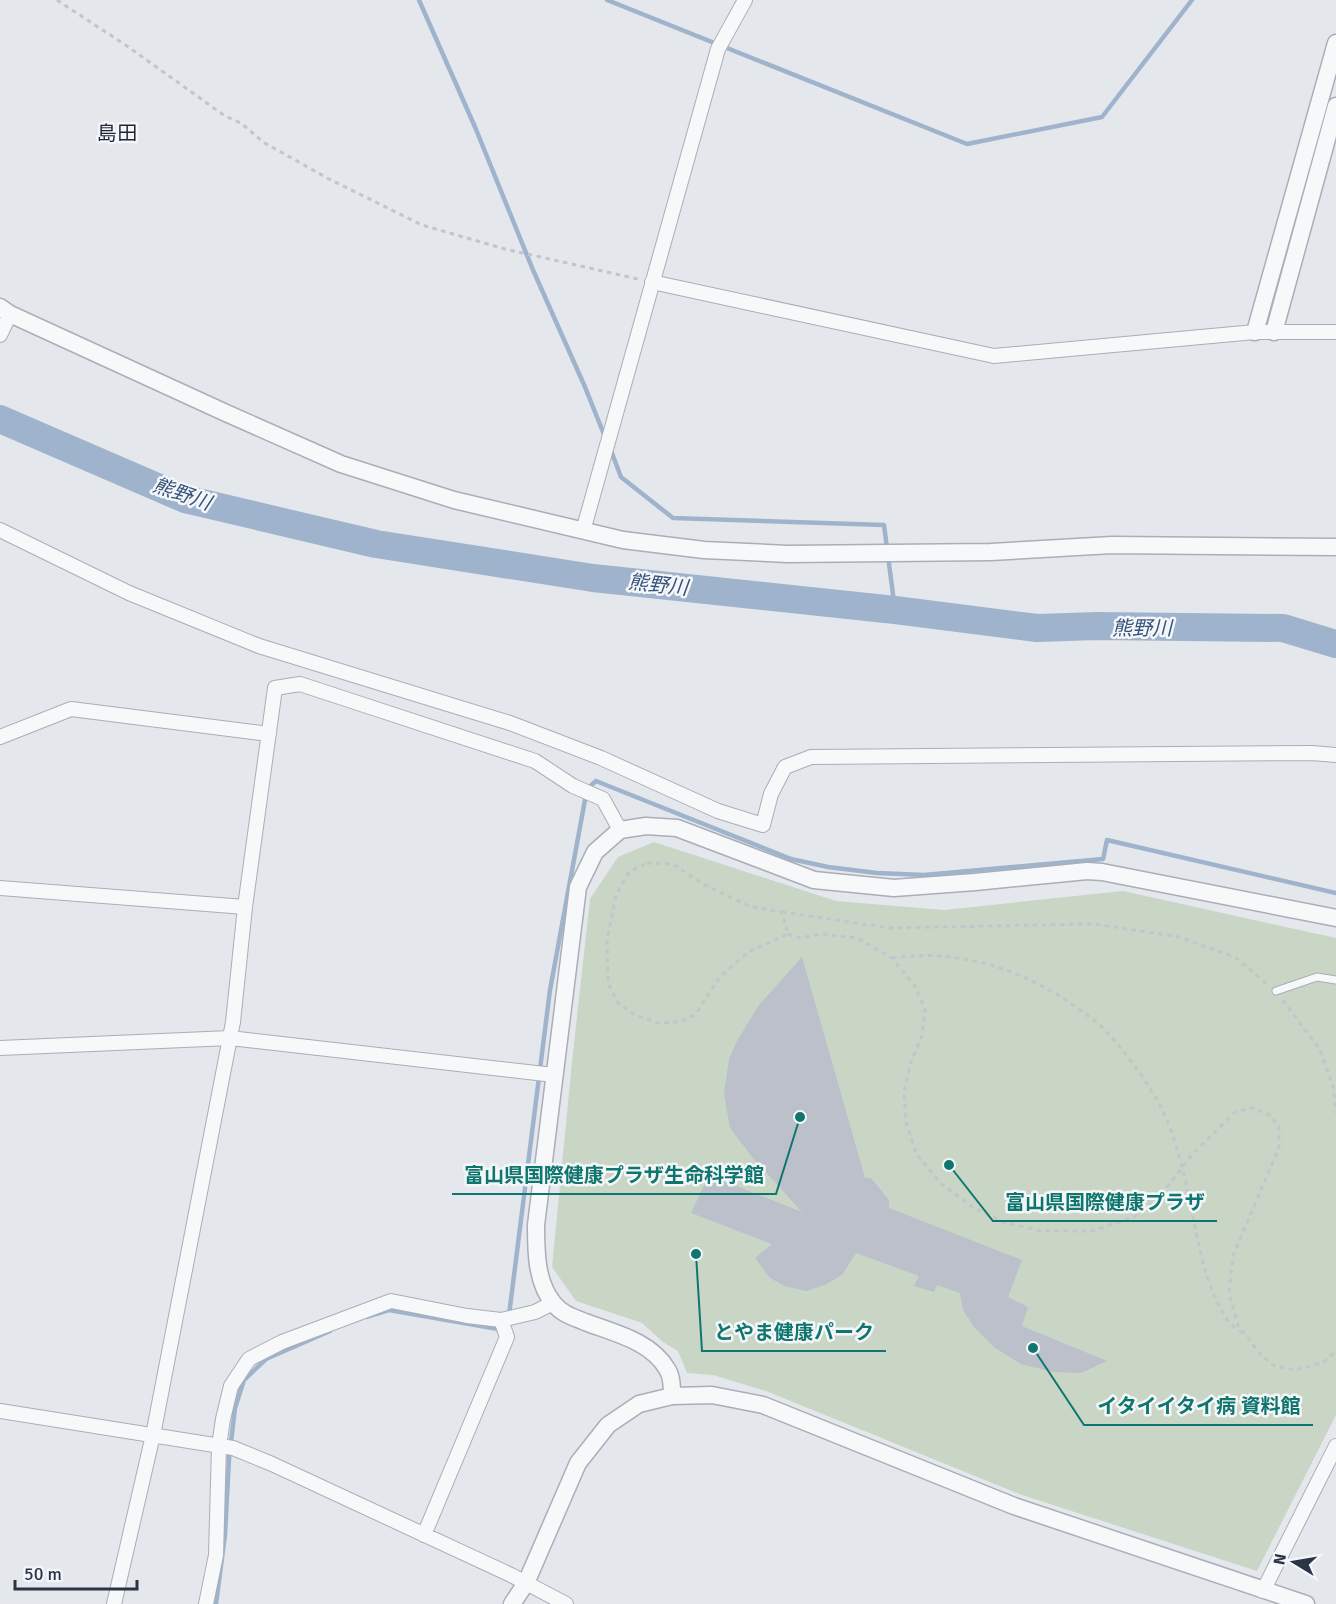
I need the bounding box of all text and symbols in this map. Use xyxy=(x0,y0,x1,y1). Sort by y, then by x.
district label: 島田 xyxy=(97,121,137,146)
water label: 熊野川 xyxy=(150,472,216,516)
water label: 熊野川 xyxy=(627,569,691,601)
water label: 熊野川 xyxy=(1112,616,1174,641)
callout: 富山県国際健康プラザ生命科学館 xyxy=(452,1156,776,1194)
text: 富山県国際健康プラザ生命科学館 xyxy=(464,1163,764,1188)
callout: 富山県国際健康プラザ xyxy=(993,1183,1217,1221)
text: 富山県国際健康プラザ xyxy=(1005,1190,1205,1215)
callout: とやま健康パーク xyxy=(702,1313,886,1351)
text: とやま健康パーク xyxy=(714,1320,874,1345)
callout: イタイイタイ病 資料館 xyxy=(1084,1387,1313,1425)
text: イタイイタイ病 資料館 xyxy=(1098,1394,1300,1419)
north arrow xyxy=(1264,1532,1324,1592)
text: N xyxy=(1269,1552,1291,1567)
scale bar xyxy=(15,1553,136,1591)
text: 50 m xyxy=(24,1563,62,1585)

